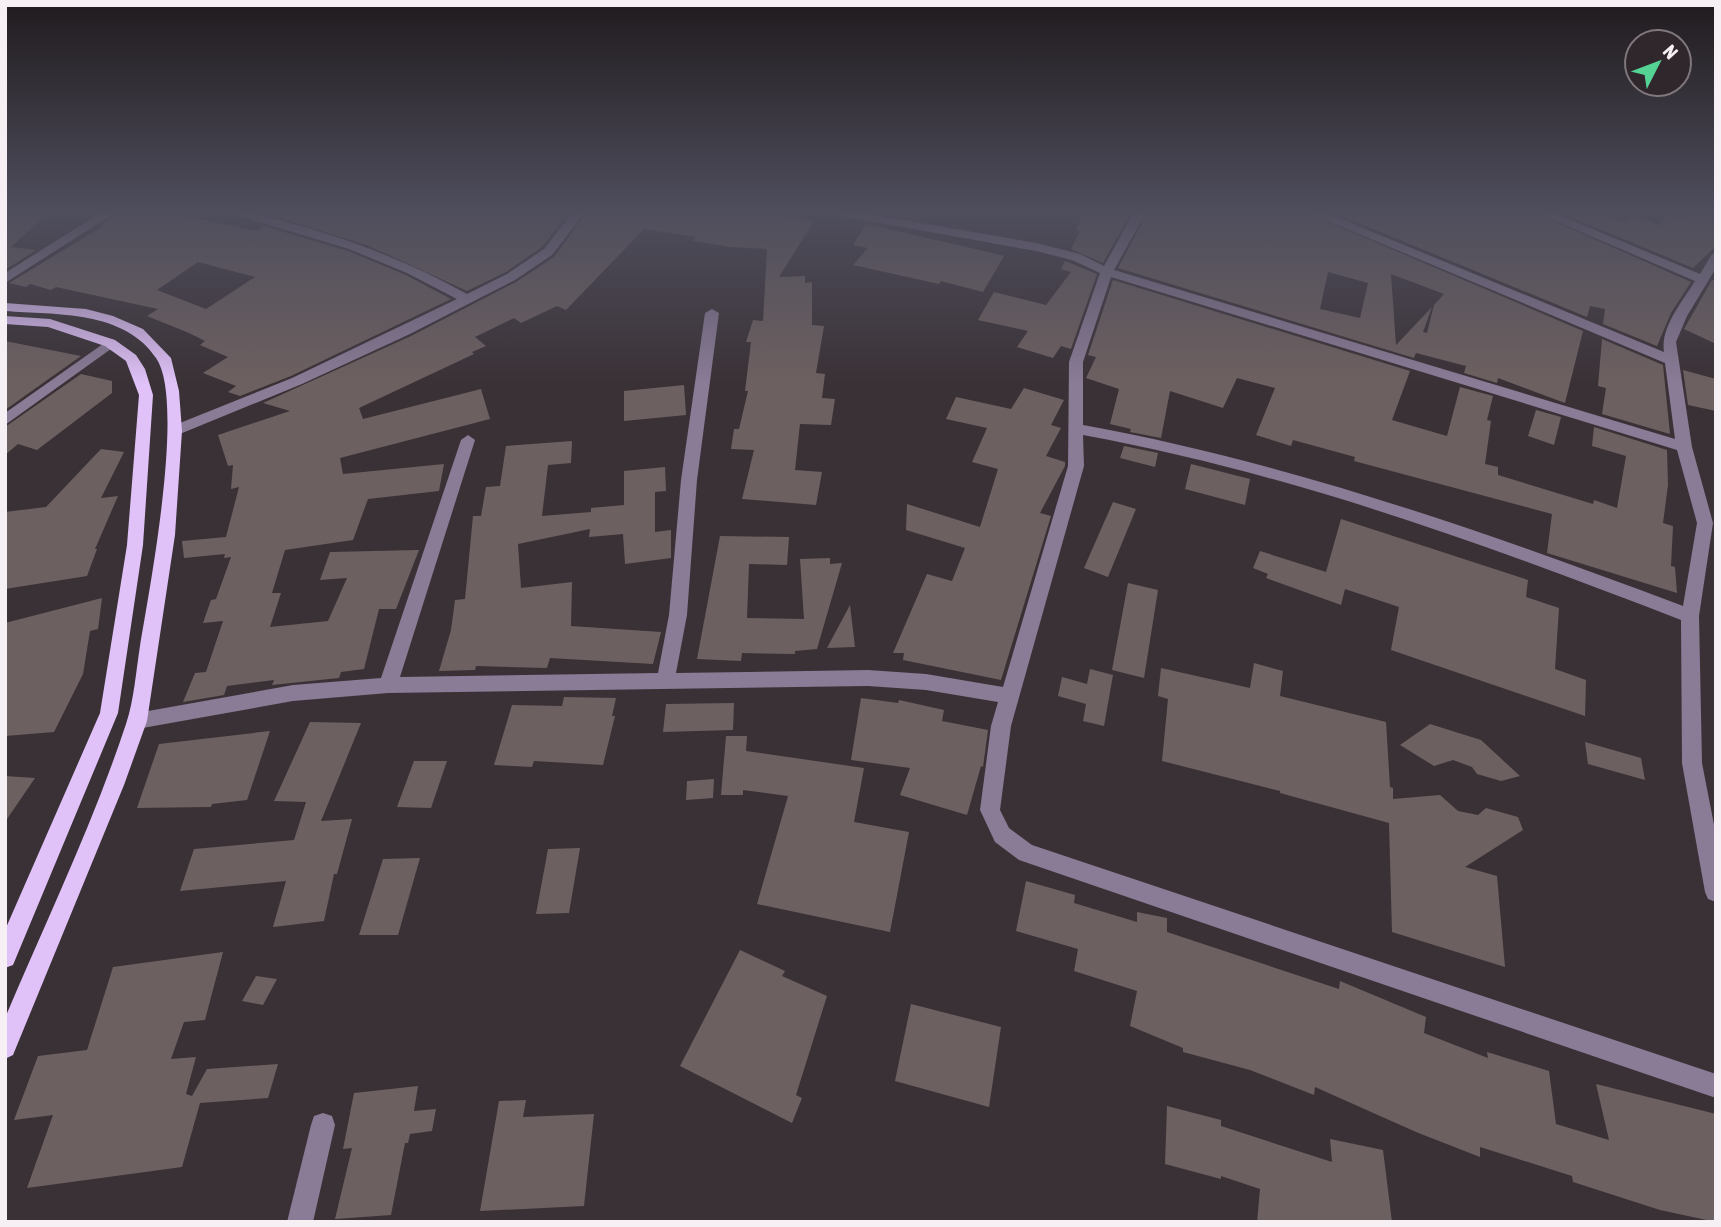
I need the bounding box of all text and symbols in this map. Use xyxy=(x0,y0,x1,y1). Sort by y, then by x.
north arrow xyxy=(1623,28,1693,98)
text: N xyxy=(1659,40,1683,63)

